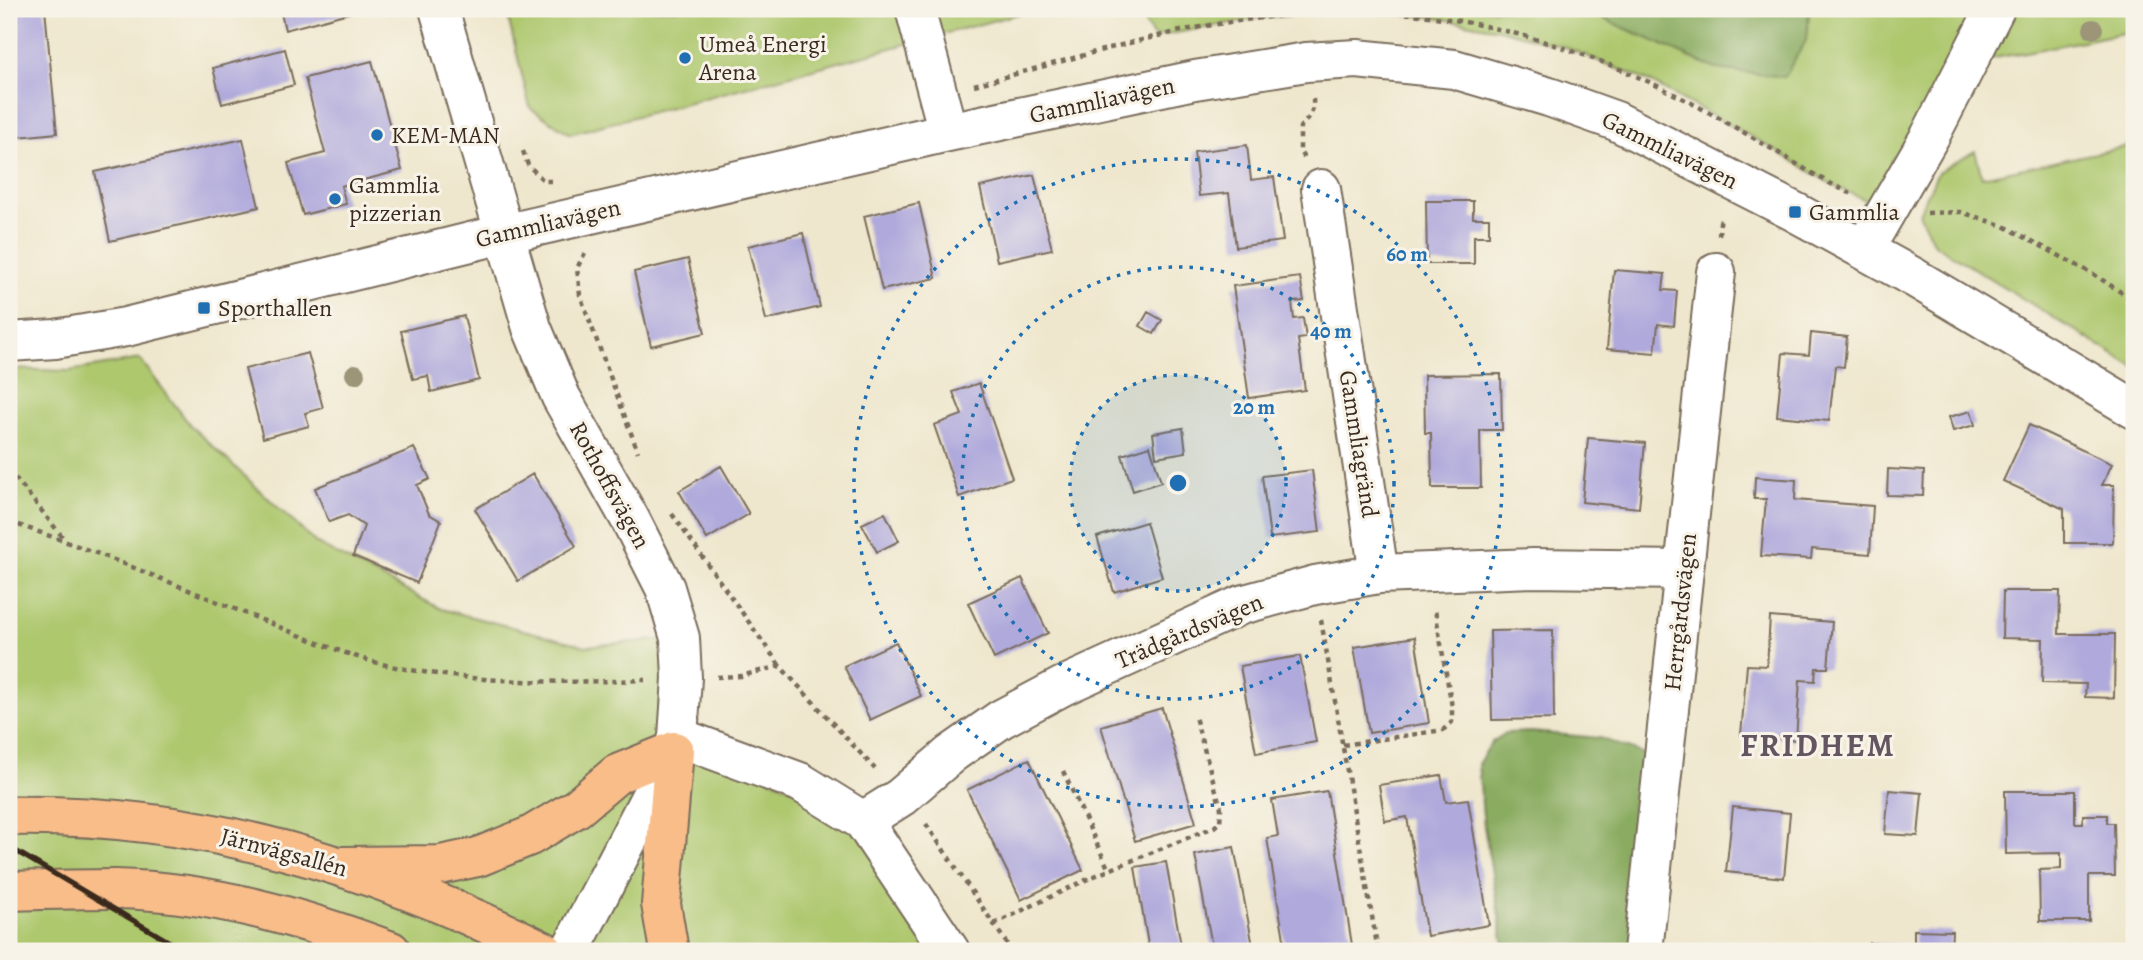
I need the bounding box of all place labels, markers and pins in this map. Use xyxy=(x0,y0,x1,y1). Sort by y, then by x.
place label: Umeå Energi Arena xyxy=(698,28,827,88)
marker: Umeå Energi Arena xyxy=(677,50,693,66)
place label: KEM-MAN xyxy=(391,119,500,151)
marker: KEM-MAN xyxy=(369,127,385,143)
place label: Gammlia pizzerian xyxy=(349,169,442,229)
marker: Gammlia pizzerian xyxy=(327,191,343,207)
place label: Gammlia xyxy=(1809,196,1901,228)
marker: Gammlia xyxy=(1787,204,1803,220)
place label: Sporthallen xyxy=(218,292,332,324)
marker: Sporthallen xyxy=(196,300,212,316)
centre of rings xyxy=(1166,471,1190,495)

